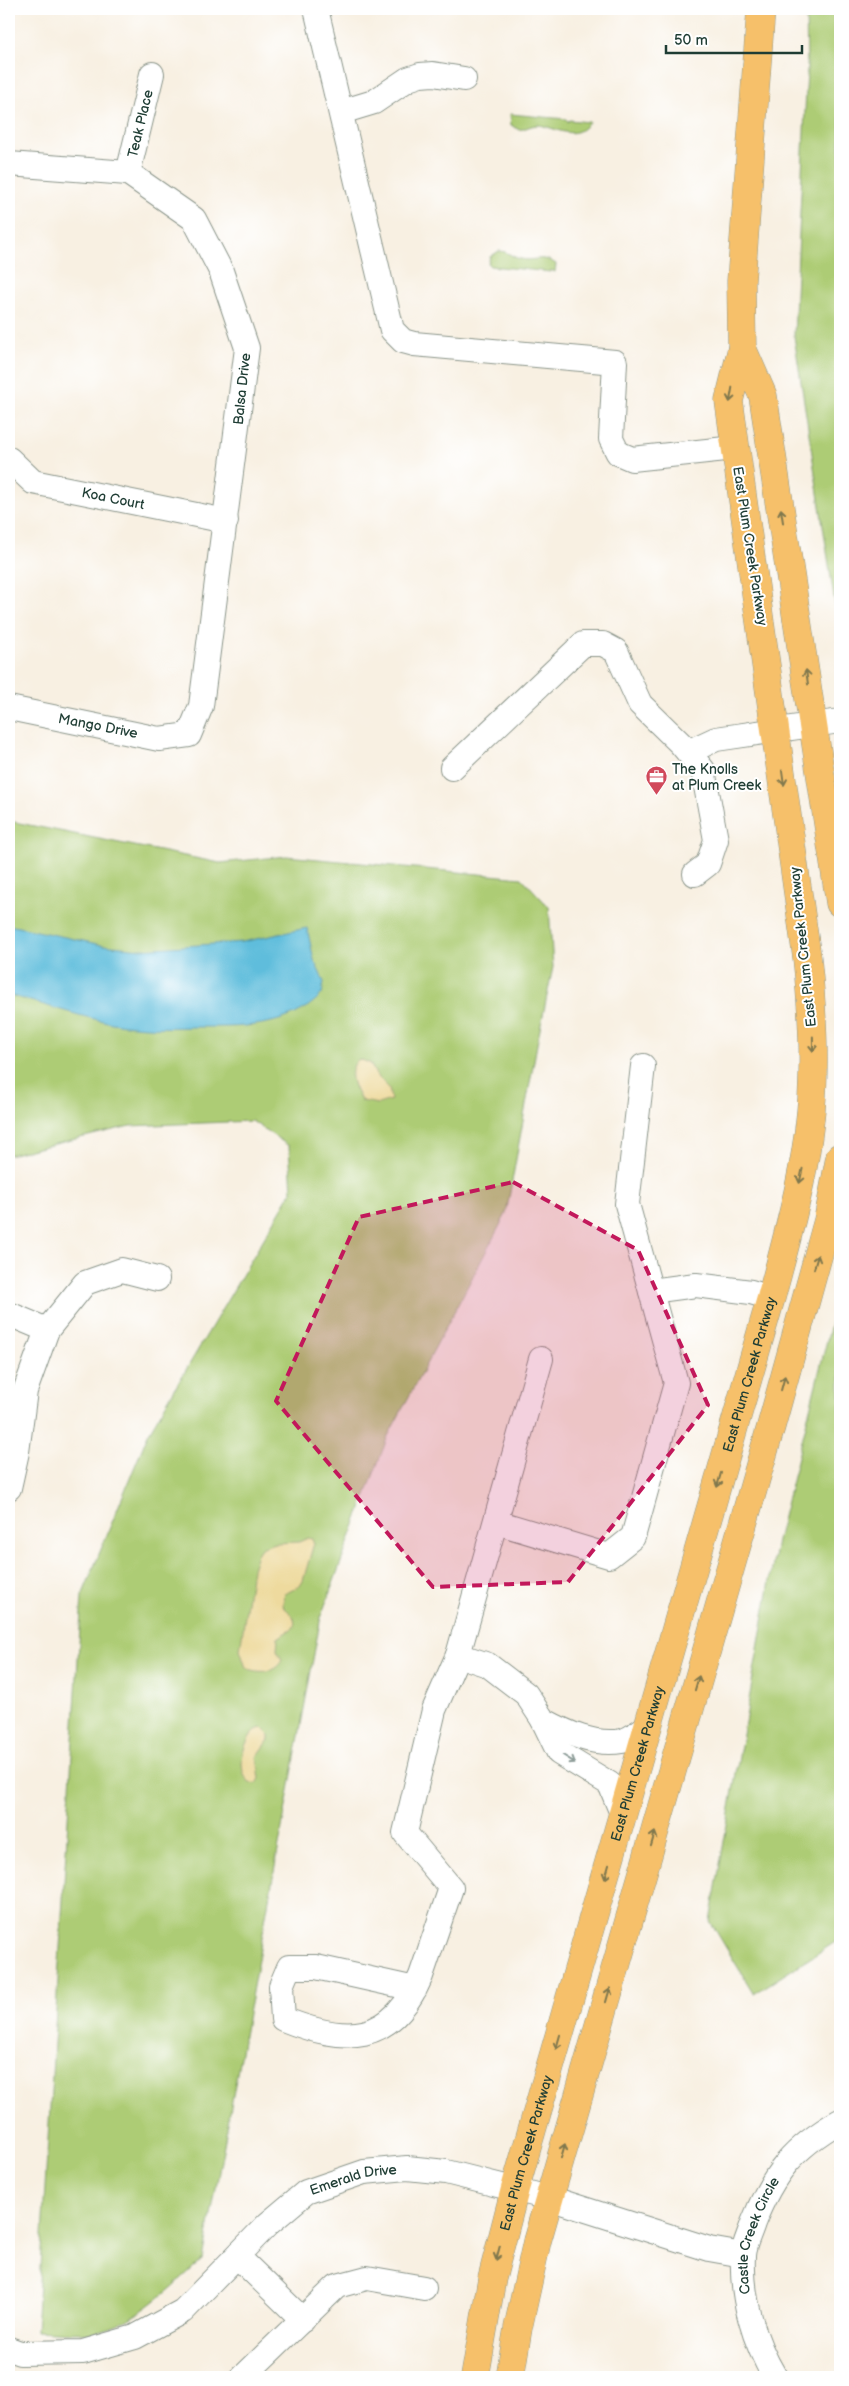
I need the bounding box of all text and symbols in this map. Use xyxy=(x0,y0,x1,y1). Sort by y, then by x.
scale bar xyxy=(666,22,803,54)
text: 50 m xyxy=(674,31,708,50)
street label: Teak Place xyxy=(124,88,156,159)
street label: Balsa Drive xyxy=(230,352,254,426)
one-way arrow xyxy=(726,387,736,403)
street label: East Plum Creek Parkway xyxy=(729,465,771,627)
street label: Koa Court xyxy=(80,484,147,513)
one-way arrow xyxy=(777,508,787,524)
one-way arrow xyxy=(802,669,812,685)
street label: Mango Drive xyxy=(57,710,139,742)
place label: The Knolls at Plum Creek xyxy=(672,761,761,794)
office icon: The Knolls at Plum Creek xyxy=(644,765,668,796)
one-way arrow xyxy=(778,770,788,786)
street label: East Plum Creek Parkway xyxy=(786,865,820,1028)
one-way arrow xyxy=(808,1035,818,1051)
one-way arrow xyxy=(796,1168,806,1184)
one-way arrow xyxy=(812,1255,822,1271)
street label: East Plum Creek Parkway xyxy=(719,1294,780,1454)
one-way arrow xyxy=(779,1376,788,1392)
one-way arrow xyxy=(714,1471,723,1487)
one-way arrow xyxy=(693,1675,703,1691)
street label: East Plum Creek Parkway xyxy=(607,1683,668,1843)
one-way arrow xyxy=(562,1754,576,1764)
one-way arrow xyxy=(648,1831,658,1847)
one-way arrow xyxy=(601,1863,611,1879)
one-way arrow xyxy=(603,1988,613,2004)
one-way arrow xyxy=(552,2034,562,2050)
street label: East Plum Creek Parkway xyxy=(496,2072,556,2233)
one-way arrow xyxy=(558,2144,568,2160)
street label: Emerald Drive xyxy=(307,2161,397,2199)
street label: Castle Creek Circle xyxy=(734,2174,783,2295)
one-way arrow xyxy=(493,2245,503,2261)

